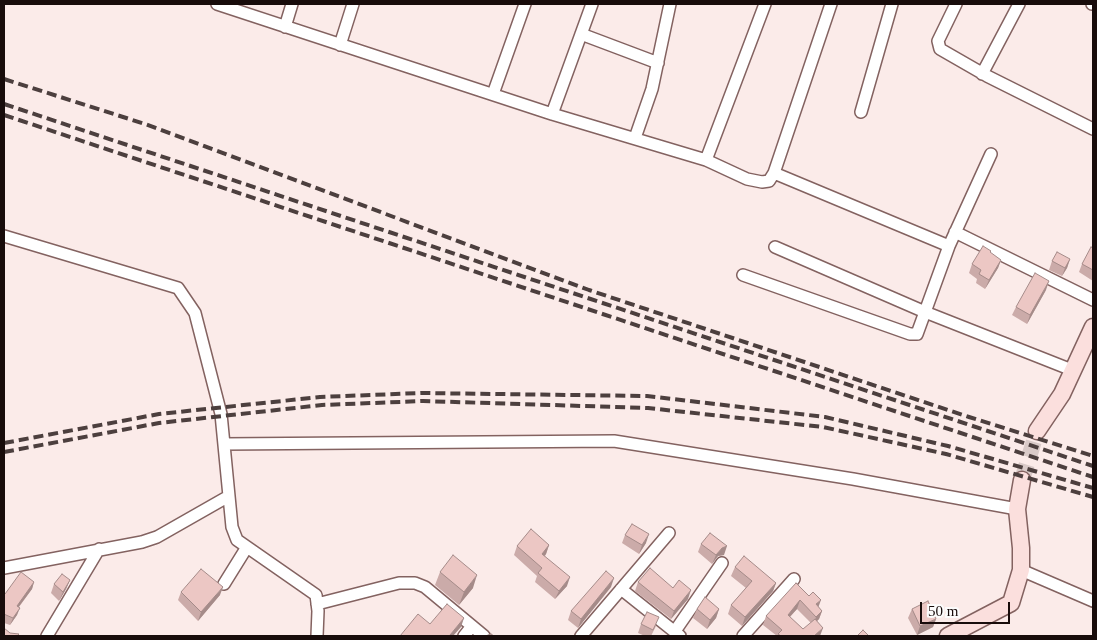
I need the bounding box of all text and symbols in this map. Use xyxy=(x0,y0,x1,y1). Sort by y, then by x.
scale bar xyxy=(922,592,1012,624)
text: 50 m xyxy=(928,603,958,619)

